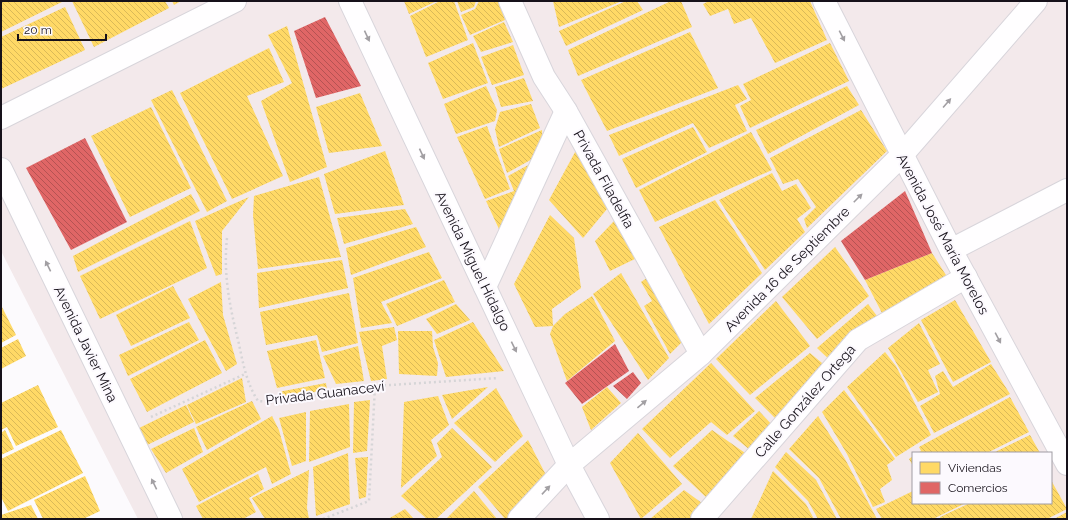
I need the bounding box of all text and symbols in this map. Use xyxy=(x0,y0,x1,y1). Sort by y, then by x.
scale bar xyxy=(18,16,106,42)
text: 20 m xyxy=(24,23,52,37)
one-way arrow xyxy=(839,30,845,42)
one-way arrow xyxy=(364,31,370,42)
one-way arrow xyxy=(942,99,951,108)
street label: Privada Filadelfia xyxy=(570,127,638,231)
one-way arrow xyxy=(419,148,425,160)
street label: Avenida José María Morelos xyxy=(894,151,992,317)
street label: Avenida Miguel Hidalgo xyxy=(432,188,514,334)
one-way arrow xyxy=(853,193,863,203)
street label: Avenida 16 de Septiembre xyxy=(721,203,853,335)
one-way arrow xyxy=(45,261,51,272)
street label: Avenida Javier Mina xyxy=(51,283,121,405)
one-way arrow xyxy=(995,332,1002,343)
one-way arrow xyxy=(511,341,517,353)
street label: Calle González Ortega xyxy=(752,341,858,461)
street label: Privada Guanaceví xyxy=(265,378,386,408)
one-way arrow xyxy=(637,399,648,408)
legend xyxy=(912,452,1052,504)
text: Viviendas xyxy=(948,461,1002,475)
one-way arrow xyxy=(151,478,157,490)
text: Comercios xyxy=(948,481,1008,495)
one-way arrow xyxy=(541,486,550,495)

